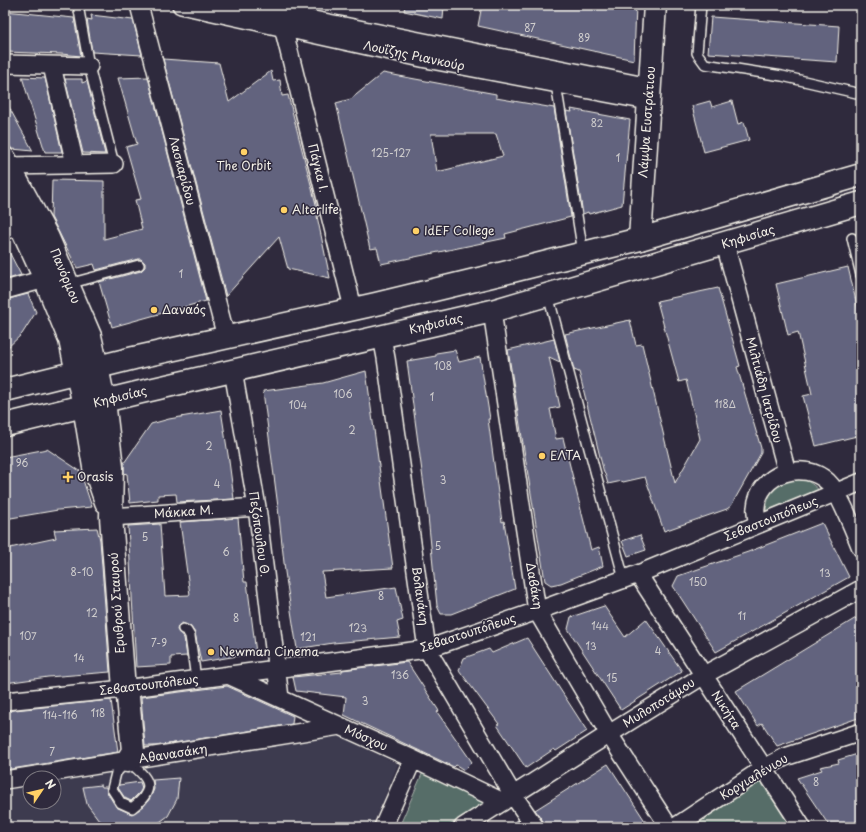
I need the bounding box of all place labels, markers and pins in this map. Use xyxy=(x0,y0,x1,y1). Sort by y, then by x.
marker: The Orbit xyxy=(239,147,249,157)
place label: The Orbit xyxy=(217,156,272,174)
place label: Alterlife xyxy=(292,200,339,218)
marker: Alterlife xyxy=(279,205,289,215)
place label: IdEF College xyxy=(424,221,495,239)
marker: IdEF College xyxy=(411,226,421,236)
place label: Δαναός xyxy=(162,300,206,318)
marker: Δαναός xyxy=(149,305,159,315)
place label: ΕΛΤΑ xyxy=(550,446,581,464)
marker: ΕΛΤΑ xyxy=(537,451,547,461)
place label: Orasis xyxy=(77,467,114,485)
marker: Orasis xyxy=(62,471,74,483)
place label: Newman Cinema xyxy=(219,642,319,660)
marker: Newman Cinema xyxy=(206,647,216,657)

